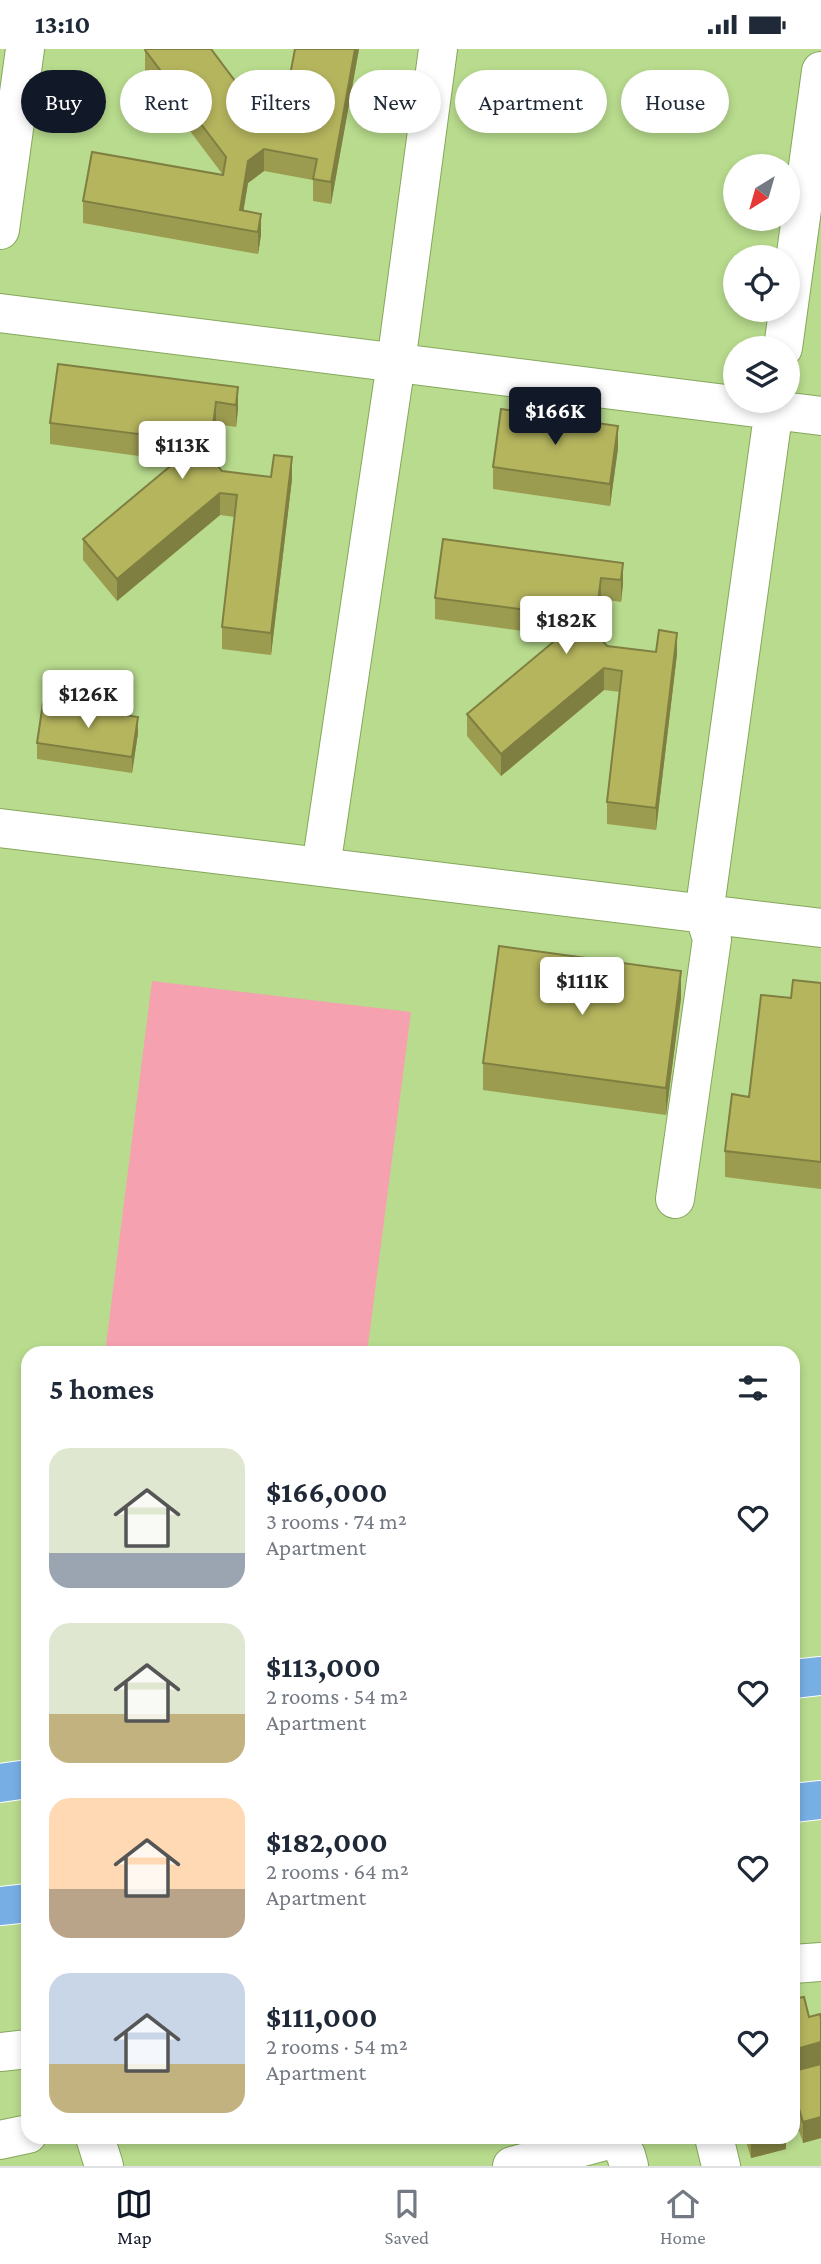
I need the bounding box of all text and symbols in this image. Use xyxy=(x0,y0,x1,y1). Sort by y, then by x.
text: 13:10 xyxy=(35,10,90,39)
chip: Buy xyxy=(21,70,106,133)
chip: Rent xyxy=(120,70,212,133)
chip: Filters xyxy=(226,70,335,133)
chip: New xyxy=(349,70,441,133)
chip: Apartment xyxy=(455,70,607,133)
chip: House xyxy=(621,70,729,133)
north arrow xyxy=(723,154,800,231)
map controls xyxy=(723,154,800,413)
button: locate xyxy=(723,245,800,322)
button: layers xyxy=(723,336,800,413)
pin: $166K xyxy=(506,387,604,447)
text: $166K xyxy=(525,397,585,423)
pin: $113K xyxy=(133,421,231,481)
text: $113K xyxy=(155,431,209,457)
pin: $182K xyxy=(517,597,615,656)
text: $182K xyxy=(536,606,596,632)
pin: $126K xyxy=(39,671,137,730)
text: $126K xyxy=(58,680,118,706)
pin: $111K xyxy=(533,957,631,1017)
text: $111K xyxy=(556,967,608,993)
icon: filters xyxy=(734,1369,772,1407)
text: 5 homes xyxy=(49,1372,154,1405)
text: $166,000 xyxy=(266,1475,388,1508)
icon: home xyxy=(105,1476,189,1560)
icon: heart xyxy=(734,1499,772,1537)
text: 3 rooms · 74 m² xyxy=(266,1508,407,1534)
text: Apartment xyxy=(266,1534,366,1560)
text: $113,000 xyxy=(266,1650,381,1683)
icon: home xyxy=(105,1651,189,1735)
icon: heart xyxy=(734,1674,772,1712)
text: 2 rooms · 54 m² xyxy=(266,1683,408,1709)
text: Apartment xyxy=(266,1709,366,1735)
text: $182,000 xyxy=(266,1825,388,1858)
icon: home xyxy=(105,1826,189,1910)
icon: heart xyxy=(734,1849,772,1887)
text: 2 rooms · 64 m² xyxy=(266,1858,409,1884)
text: Apartment xyxy=(266,1884,366,1910)
text: $111,000 xyxy=(266,2000,378,2033)
icon: home xyxy=(105,2001,189,2085)
icon: heart xyxy=(734,2024,772,2062)
text: 2 rooms · 54 m² xyxy=(266,2033,408,2059)
text: Apartment xyxy=(266,2059,366,2085)
tab: Map xyxy=(115,2185,153,2248)
tab: Saved xyxy=(384,2185,429,2248)
tab: Home xyxy=(660,2185,706,2248)

